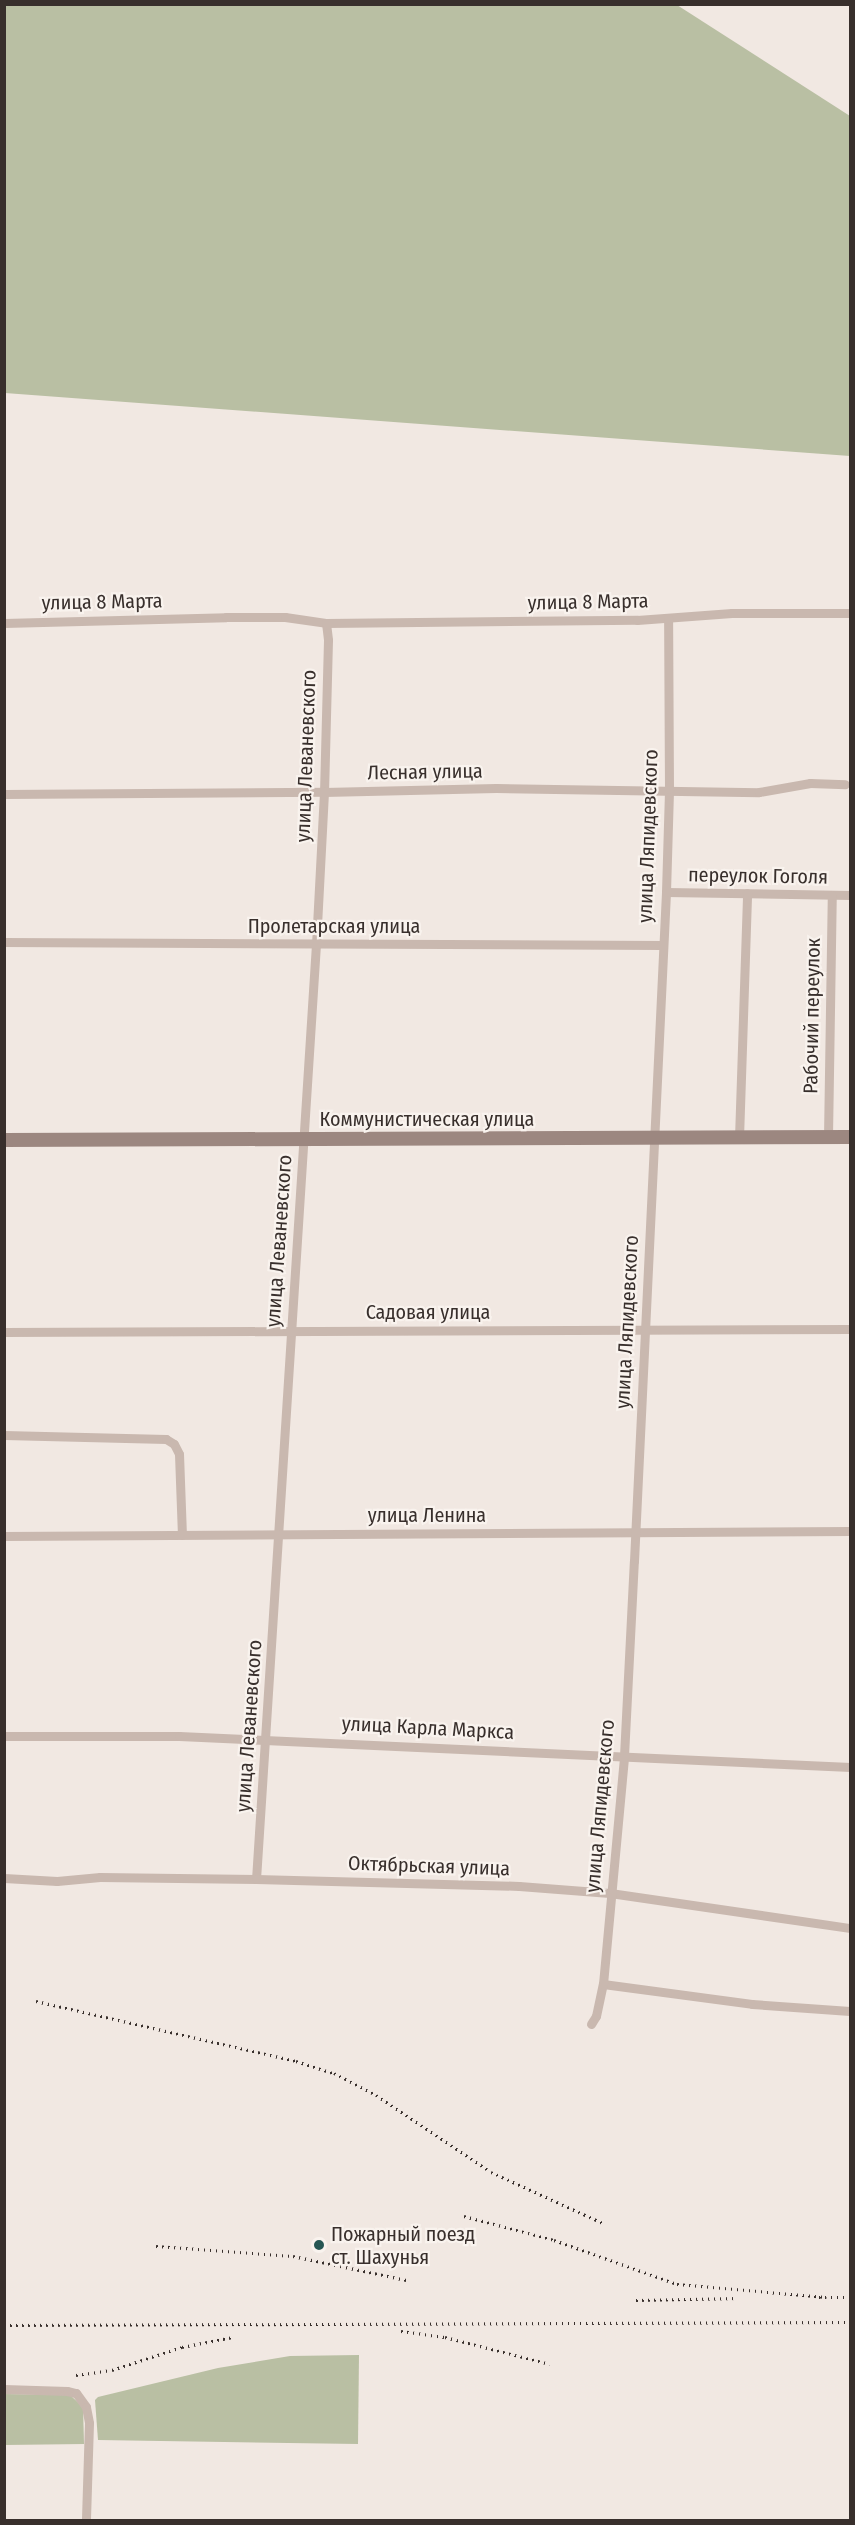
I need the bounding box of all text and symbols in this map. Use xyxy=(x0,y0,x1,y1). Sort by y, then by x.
street label: улица 8 Марта xyxy=(41,589,163,615)
street label: улица 8 Марта xyxy=(527,589,649,615)
street label: улица Леваневского xyxy=(291,669,321,843)
street label: улица Ляпидевского xyxy=(633,749,663,923)
street label: Лесная улица xyxy=(367,759,483,785)
street label: переулок Гоголя xyxy=(688,863,828,889)
street label: Пролетарская улица xyxy=(248,914,420,938)
street label: Рабочий переулок xyxy=(799,938,825,1094)
street label: Коммунистическая улица xyxy=(320,1107,534,1131)
street label: улица Леваневского xyxy=(261,1154,297,1328)
street label: улица Ляпидевского xyxy=(610,1235,644,1409)
street label: Садовая улица xyxy=(366,1300,490,1324)
street label: улица Ленина xyxy=(368,1503,486,1527)
street label: улица Леваневского xyxy=(231,1639,267,1813)
street label: улица Карла Маркса xyxy=(341,1712,515,1744)
street label: улица Ляпидевского xyxy=(580,1718,620,1894)
street label: Октябрьская улица xyxy=(348,1851,510,1881)
place label: Пожарный поезд ст. Шахунья xyxy=(331,2222,475,2269)
marker: Пожарный поезд ст. Шахунья xyxy=(312,2238,326,2252)

